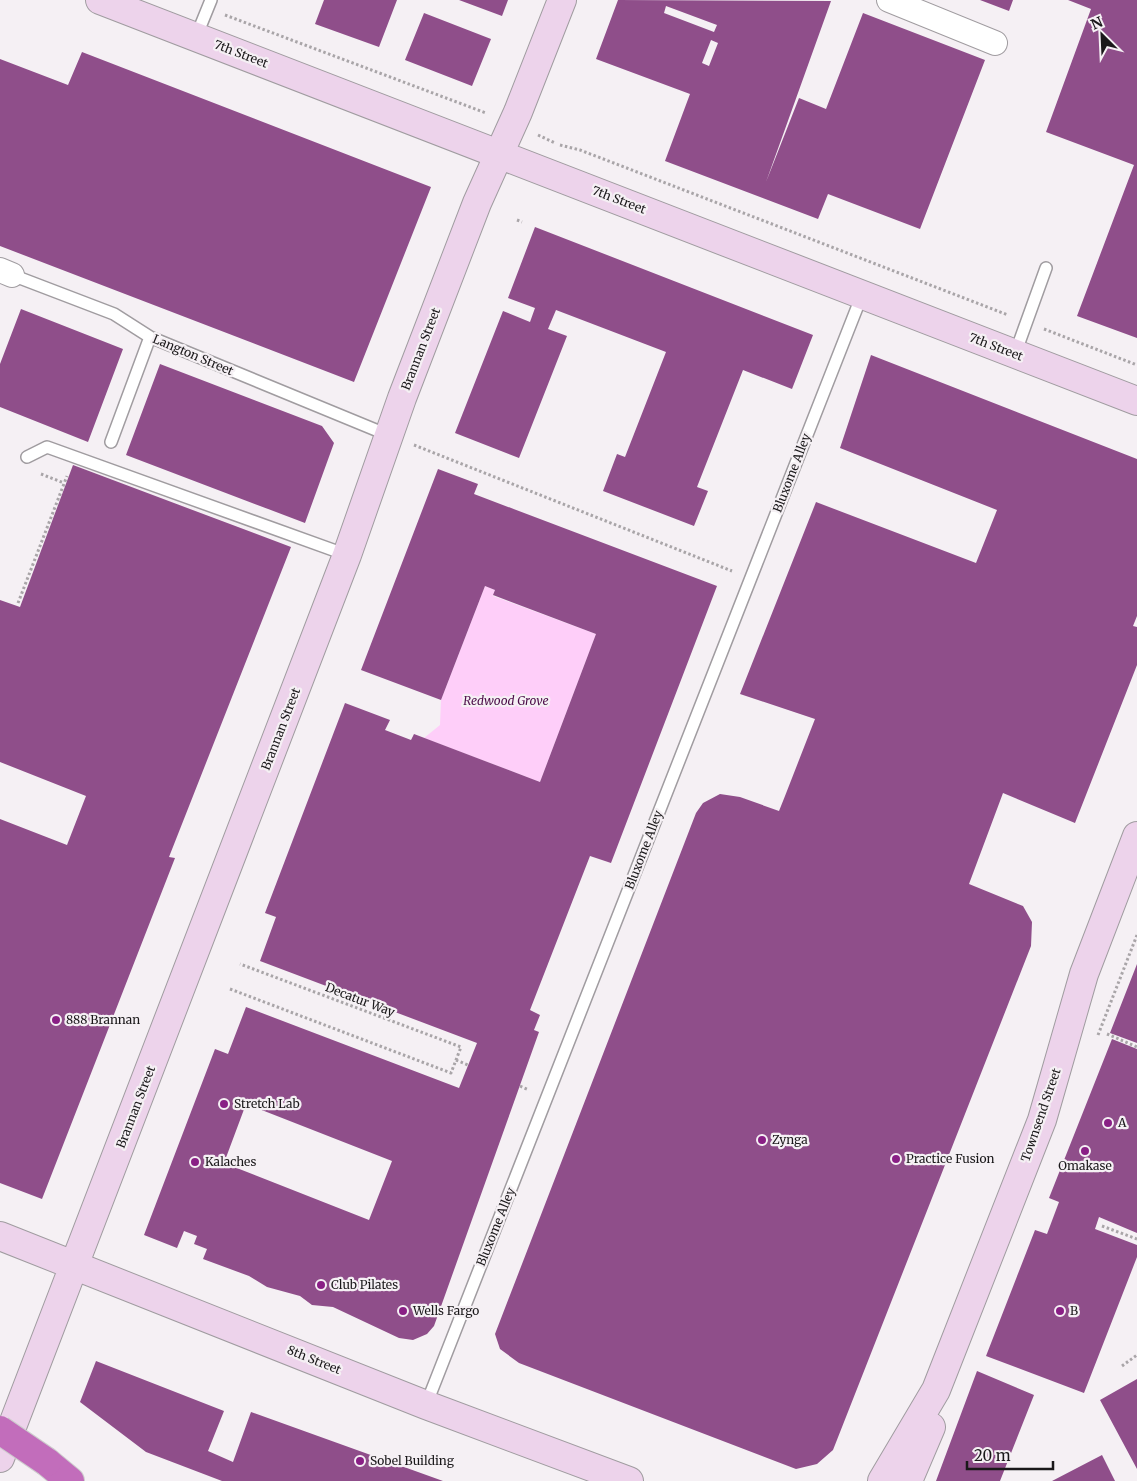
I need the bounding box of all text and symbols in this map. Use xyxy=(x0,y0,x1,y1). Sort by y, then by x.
north arrow xyxy=(1077,10,1127,60)
text: N xyxy=(1088,13,1105,34)
street label: 7th Street xyxy=(212,36,270,71)
street label: 7th Street xyxy=(590,182,648,217)
street label: Brannan Street xyxy=(398,305,443,392)
street label: 7th Street xyxy=(967,329,1025,364)
street label: Langton Street xyxy=(151,331,236,378)
street label: Bluxome Alley xyxy=(770,431,813,514)
street label: Brannan Street xyxy=(258,685,303,772)
park label: Redwood Grove xyxy=(463,693,549,708)
street label: Bluxome Alley xyxy=(622,808,665,891)
street label: Decatur Way xyxy=(323,979,397,1020)
place label: 888 Brannan xyxy=(66,1012,140,1027)
marker: 888 Brannan xyxy=(50,1014,62,1026)
street label: Brannan Street xyxy=(113,1063,158,1150)
street label: Townsend Street xyxy=(1018,1066,1064,1163)
place label: Stretch Lab xyxy=(234,1096,300,1111)
marker: Stretch Lab xyxy=(218,1098,230,1110)
place label: A xyxy=(1117,1115,1127,1130)
marker: A xyxy=(1102,1117,1114,1129)
place label: Zynga xyxy=(772,1132,808,1147)
marker: Zynga xyxy=(756,1134,768,1146)
marker: Omakase xyxy=(1079,1145,1091,1157)
place label: Practice Fusion xyxy=(906,1151,994,1166)
marker: Practice Fusion xyxy=(890,1153,902,1165)
place label: Kalaches xyxy=(205,1154,256,1169)
marker: Kalaches xyxy=(189,1156,201,1168)
place label: Omakase xyxy=(1058,1158,1112,1173)
street label: Bluxome Alley xyxy=(473,1185,518,1268)
place label: Club Pilates xyxy=(331,1277,398,1292)
marker: Club Pilates xyxy=(315,1279,327,1291)
place label: Wells Fargo xyxy=(412,1303,479,1318)
place label: B xyxy=(1070,1303,1078,1318)
marker: Wells Fargo xyxy=(397,1305,409,1317)
marker: B xyxy=(1054,1305,1066,1317)
street label: 8th Street xyxy=(285,1342,344,1377)
scale bar xyxy=(967,1438,1053,1470)
text: 20 m xyxy=(974,1446,1011,1465)
place label: Sobel Building xyxy=(370,1453,455,1468)
marker: Sobel Building xyxy=(354,1455,366,1467)

